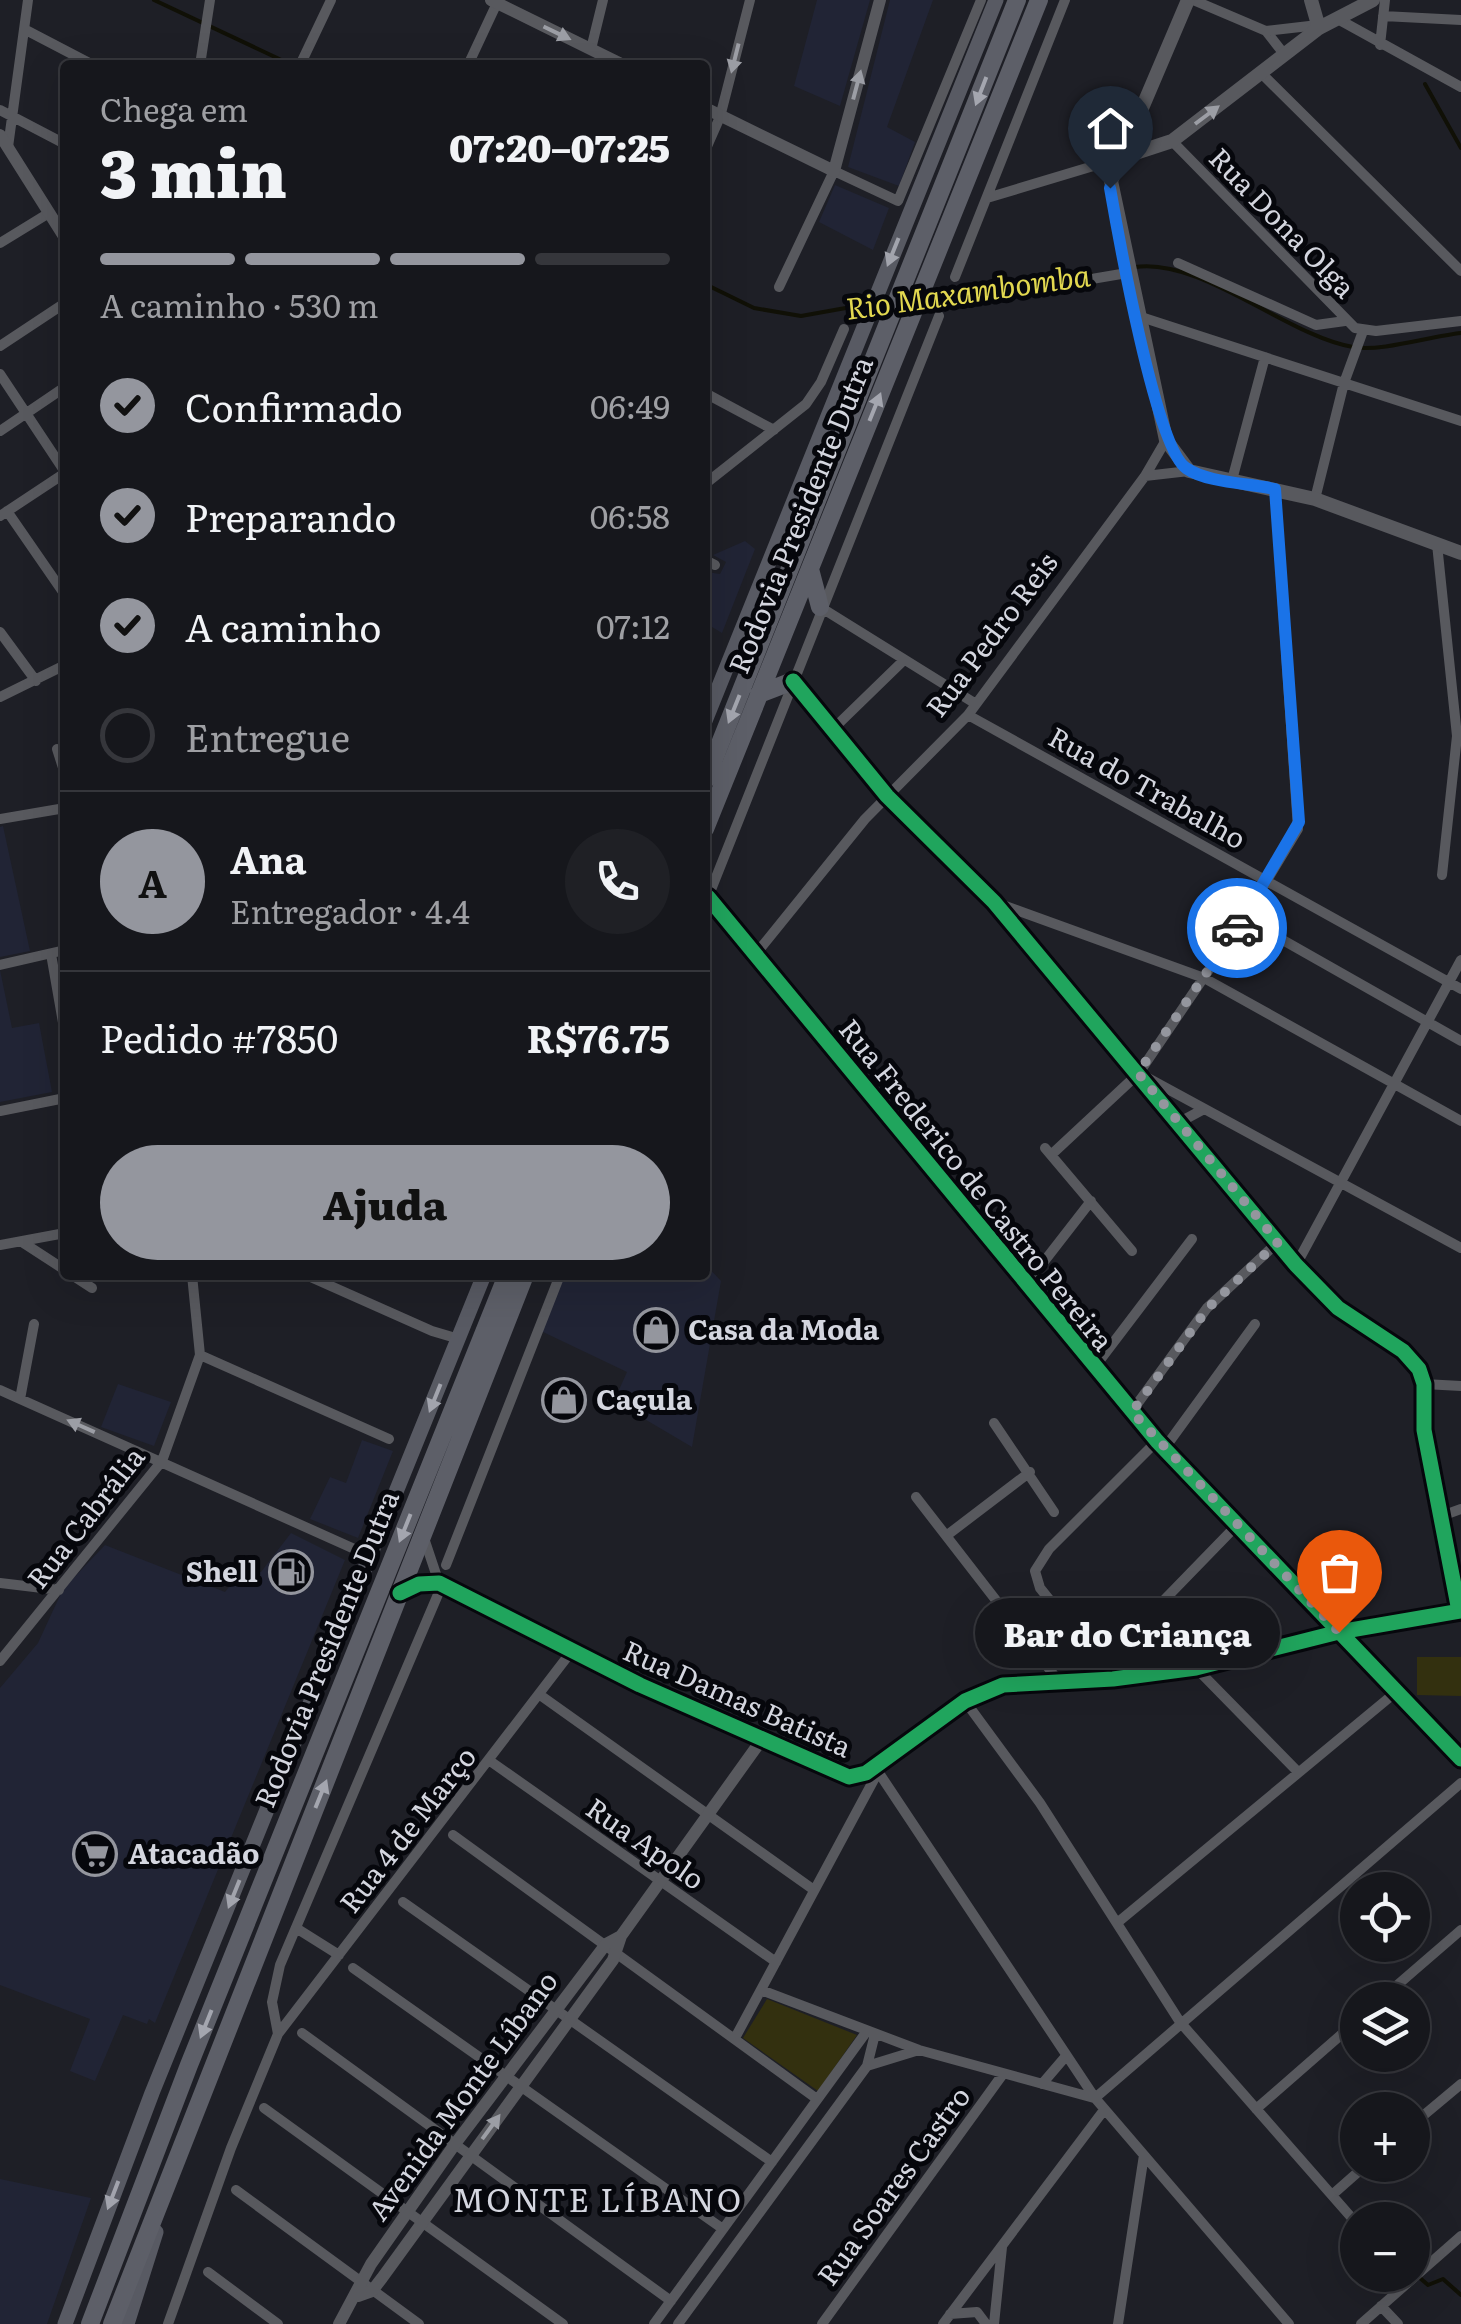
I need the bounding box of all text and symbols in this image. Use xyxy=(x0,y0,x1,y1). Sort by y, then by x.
one-way arrow xyxy=(543,24,572,41)
one-way arrow xyxy=(727,43,742,74)
one-way arrow xyxy=(849,69,865,100)
one-way arrow xyxy=(973,76,989,106)
text: Chega em xyxy=(100,84,248,132)
pin xyxy=(1068,86,1153,189)
icon: home xyxy=(1083,101,1138,156)
one-way arrow xyxy=(1194,106,1220,126)
text: 07:20–07:25 xyxy=(449,117,670,174)
text: 3 min xyxy=(100,121,287,218)
street label: Rua Dona Olga xyxy=(1201,137,1366,306)
one-way arrow xyxy=(885,238,901,268)
water label: Rio Maxambomba xyxy=(842,251,1093,329)
text: A caminho · 530 m xyxy=(100,280,378,328)
street label: Rodovia Presidente Dutra xyxy=(716,349,882,679)
text: Confirmado xyxy=(185,377,403,434)
icon: check xyxy=(100,378,155,433)
text: 06:49 xyxy=(590,381,670,429)
one-way arrow xyxy=(867,391,883,421)
text: Preparando xyxy=(185,487,397,544)
icon: check xyxy=(100,488,155,543)
text: 06:58 xyxy=(590,491,670,539)
street label: Rua Pedro Reis xyxy=(914,543,1066,725)
text: A caminho xyxy=(185,597,381,654)
icon: check xyxy=(100,598,155,653)
text: 07:12 xyxy=(596,601,670,649)
one-way arrow xyxy=(726,694,742,724)
text: Entregue xyxy=(185,707,350,764)
street label: Rua do Trabalho xyxy=(1042,715,1254,858)
text: Ana xyxy=(230,829,307,886)
button: phone xyxy=(565,829,670,934)
text: A xyxy=(138,853,167,910)
courier xyxy=(1187,878,1287,978)
text: Entregador · 4.4 xyxy=(230,886,470,934)
icon: car xyxy=(1210,901,1265,956)
text: Pedido #7850 xyxy=(100,1008,338,1065)
text: R$76.75 xyxy=(526,1008,670,1065)
street label: Rua Frederico de Castro Pereira xyxy=(830,1009,1125,1359)
button: Ajuda xyxy=(100,1145,670,1260)
shop icon: Casa da Moda xyxy=(633,1307,679,1353)
place label: Casa da Moda xyxy=(688,1307,880,1349)
shop icon: Caçula xyxy=(541,1377,587,1423)
place label: Caçula xyxy=(596,1377,693,1419)
one-way arrow xyxy=(426,1383,442,1413)
one-way arrow xyxy=(66,1418,96,1434)
street label: Rua Cabrália xyxy=(16,1437,153,1597)
street label: Rodovia Presidente Dutra xyxy=(242,1483,408,1813)
one-way arrow xyxy=(397,1513,413,1543)
pin xyxy=(1297,1530,1382,1633)
icon: bag xyxy=(1312,1545,1367,1600)
place label: Shell xyxy=(186,1549,258,1591)
fuel station icon: Shell xyxy=(268,1549,314,1595)
callout: Bar do Criança xyxy=(974,1597,1279,1667)
text: Bar do Criança xyxy=(1003,1609,1252,1657)
street label: Rua Damas Batista xyxy=(617,1628,859,1766)
street label: Rua 4 de Março xyxy=(328,1737,485,1921)
one-way arrow xyxy=(313,1778,329,1808)
street label: Rua Apolo xyxy=(578,1786,714,1899)
supermarket icon: Atacadão xyxy=(72,1831,118,1877)
place label: Atacadão xyxy=(128,1831,259,1873)
map controls xyxy=(1340,1872,1430,2292)
button: locate xyxy=(1340,1872,1430,1962)
one-way arrow xyxy=(226,1879,242,1909)
street label: Avenida Monte Líbano xyxy=(356,1961,566,2228)
button: layers xyxy=(1340,1982,1430,2072)
one-way arrow xyxy=(197,2009,213,2039)
street label: Rua Soares Castro xyxy=(806,2076,979,2293)
button: + xyxy=(1340,2092,1430,2182)
one-way arrow xyxy=(481,2114,500,2141)
district label: MONTE LÍBANO xyxy=(452,2174,744,2222)
one-way arrow xyxy=(105,2181,121,2211)
button: − xyxy=(1340,2202,1430,2292)

